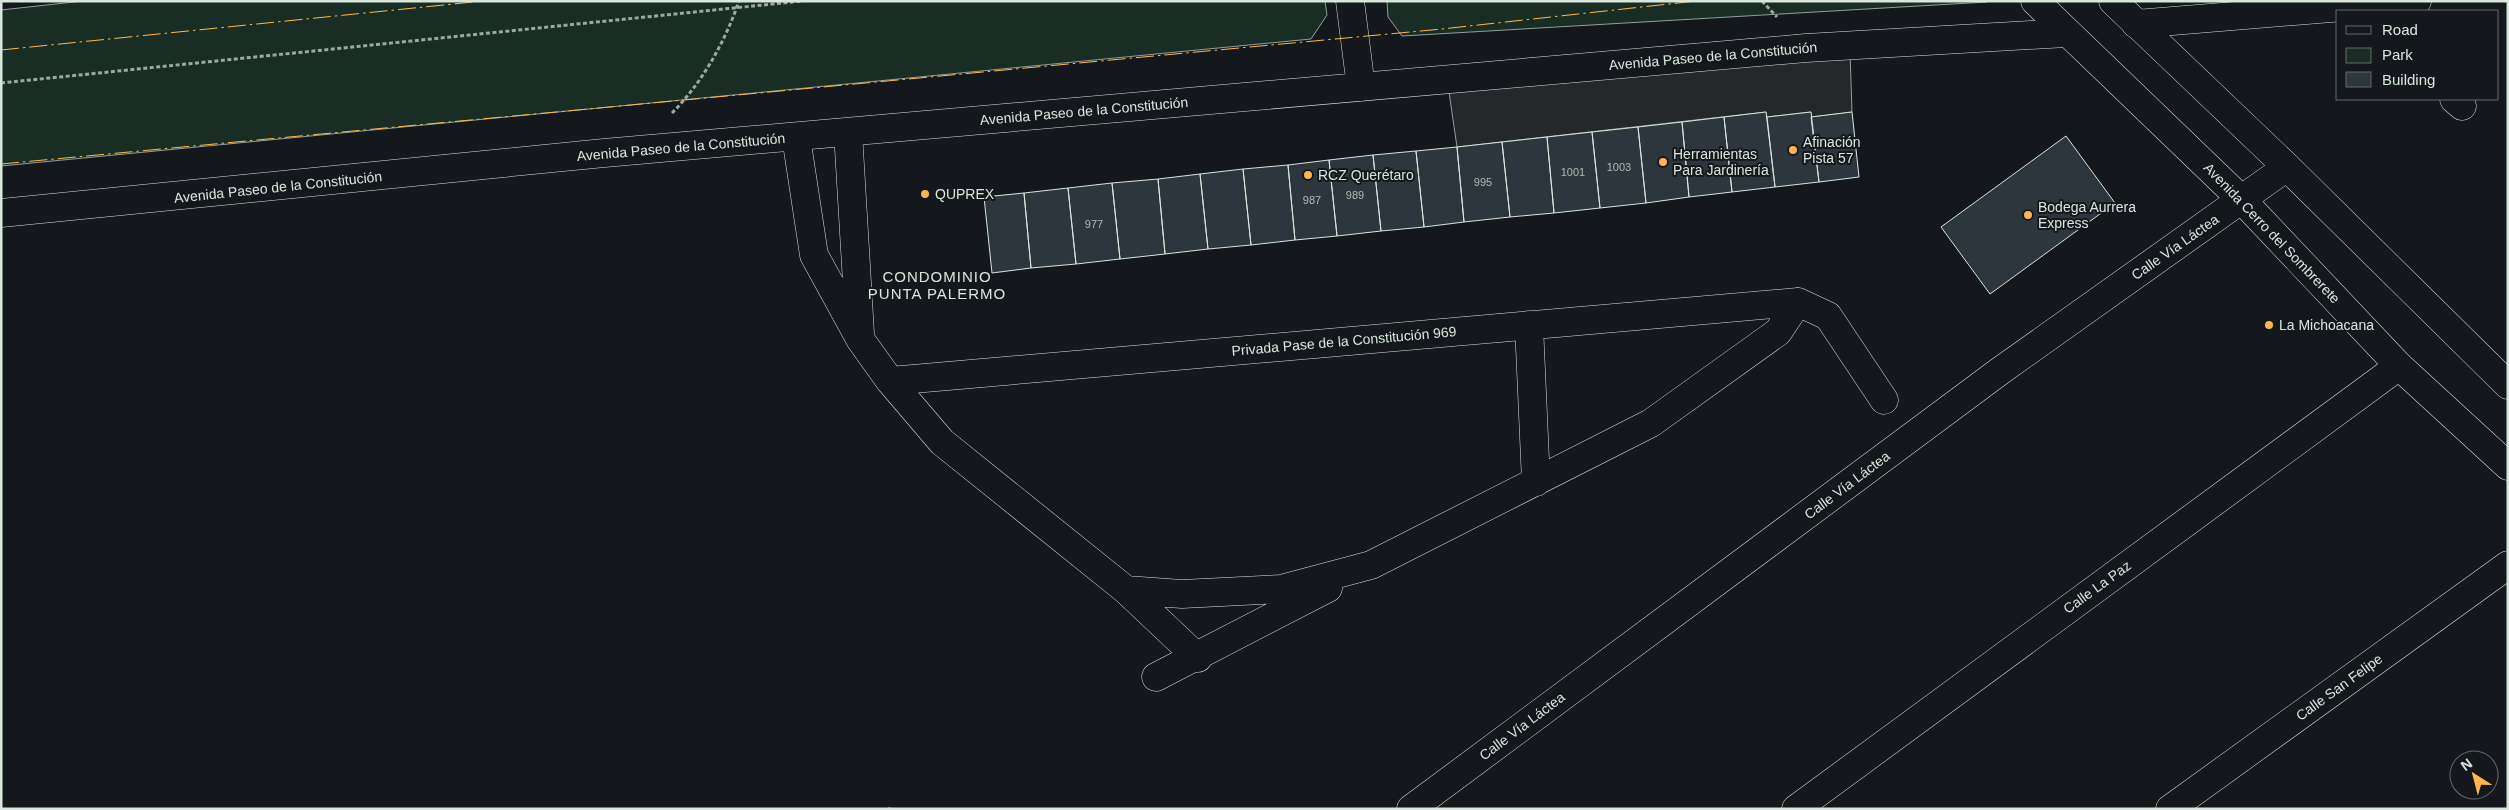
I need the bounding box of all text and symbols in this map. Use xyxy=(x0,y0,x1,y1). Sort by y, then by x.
legend xyxy=(2336,10,2499,100)
text: Road xyxy=(2382,21,2418,38)
street label: Avenida Paseo de la Constitución xyxy=(1608,39,1818,73)
text: Park xyxy=(2382,46,2413,63)
text: Building xyxy=(2382,71,2435,88)
street label: Avenida Paseo de la Constitución xyxy=(979,94,1189,128)
street label: Avenida Paseo de la Constitución xyxy=(576,130,786,164)
place label: Afinación Pista 57 xyxy=(1803,134,1861,166)
marker: Afinación Pista 57 xyxy=(1787,144,1799,156)
place label: Herramientas Para Jardinería xyxy=(1673,146,1769,178)
marker: Herramientas Para Jardinería xyxy=(1657,156,1669,168)
street label: Avenida Cerro del Sombrerete xyxy=(2201,160,2343,307)
house number: 1003 xyxy=(1607,161,1631,173)
house number: 1001 xyxy=(1561,166,1585,178)
place label: RCZ Querétaro xyxy=(1318,167,1414,183)
street label: Avenida Paseo de la Constitución xyxy=(173,168,383,206)
marker: RCZ Querétaro xyxy=(1302,169,1314,181)
house number: 995 xyxy=(1474,176,1492,188)
place label: QUPREX xyxy=(935,186,995,202)
marker: QUPREX xyxy=(919,188,931,200)
house number: 989 xyxy=(1346,189,1364,201)
house number: 987 xyxy=(1303,194,1321,206)
place label: Bodega Aurrera Express xyxy=(2038,199,2136,231)
marker: Bodega Aurrera Express xyxy=(2022,209,2034,221)
street label: Calle Vía Láctea xyxy=(2128,211,2222,283)
house number: 977 xyxy=(1085,218,1103,230)
district label: CONDOMINIO PUNTA PALERMO xyxy=(868,268,1006,302)
place label: La Michoacana xyxy=(2279,317,2374,333)
marker: La Michoacana xyxy=(2263,319,2275,331)
street label: Privada Pase de la Constitución 969 xyxy=(1231,323,1457,359)
street label: Calle Vía Láctea xyxy=(1801,448,1893,522)
street label: Calle La Paz xyxy=(2060,557,2134,617)
street label: Calle San Felipe xyxy=(2293,650,2385,724)
street label: Calle Vía Láctea xyxy=(1476,689,1568,763)
north arrow xyxy=(2449,750,2499,800)
text: N xyxy=(2458,755,2475,774)

